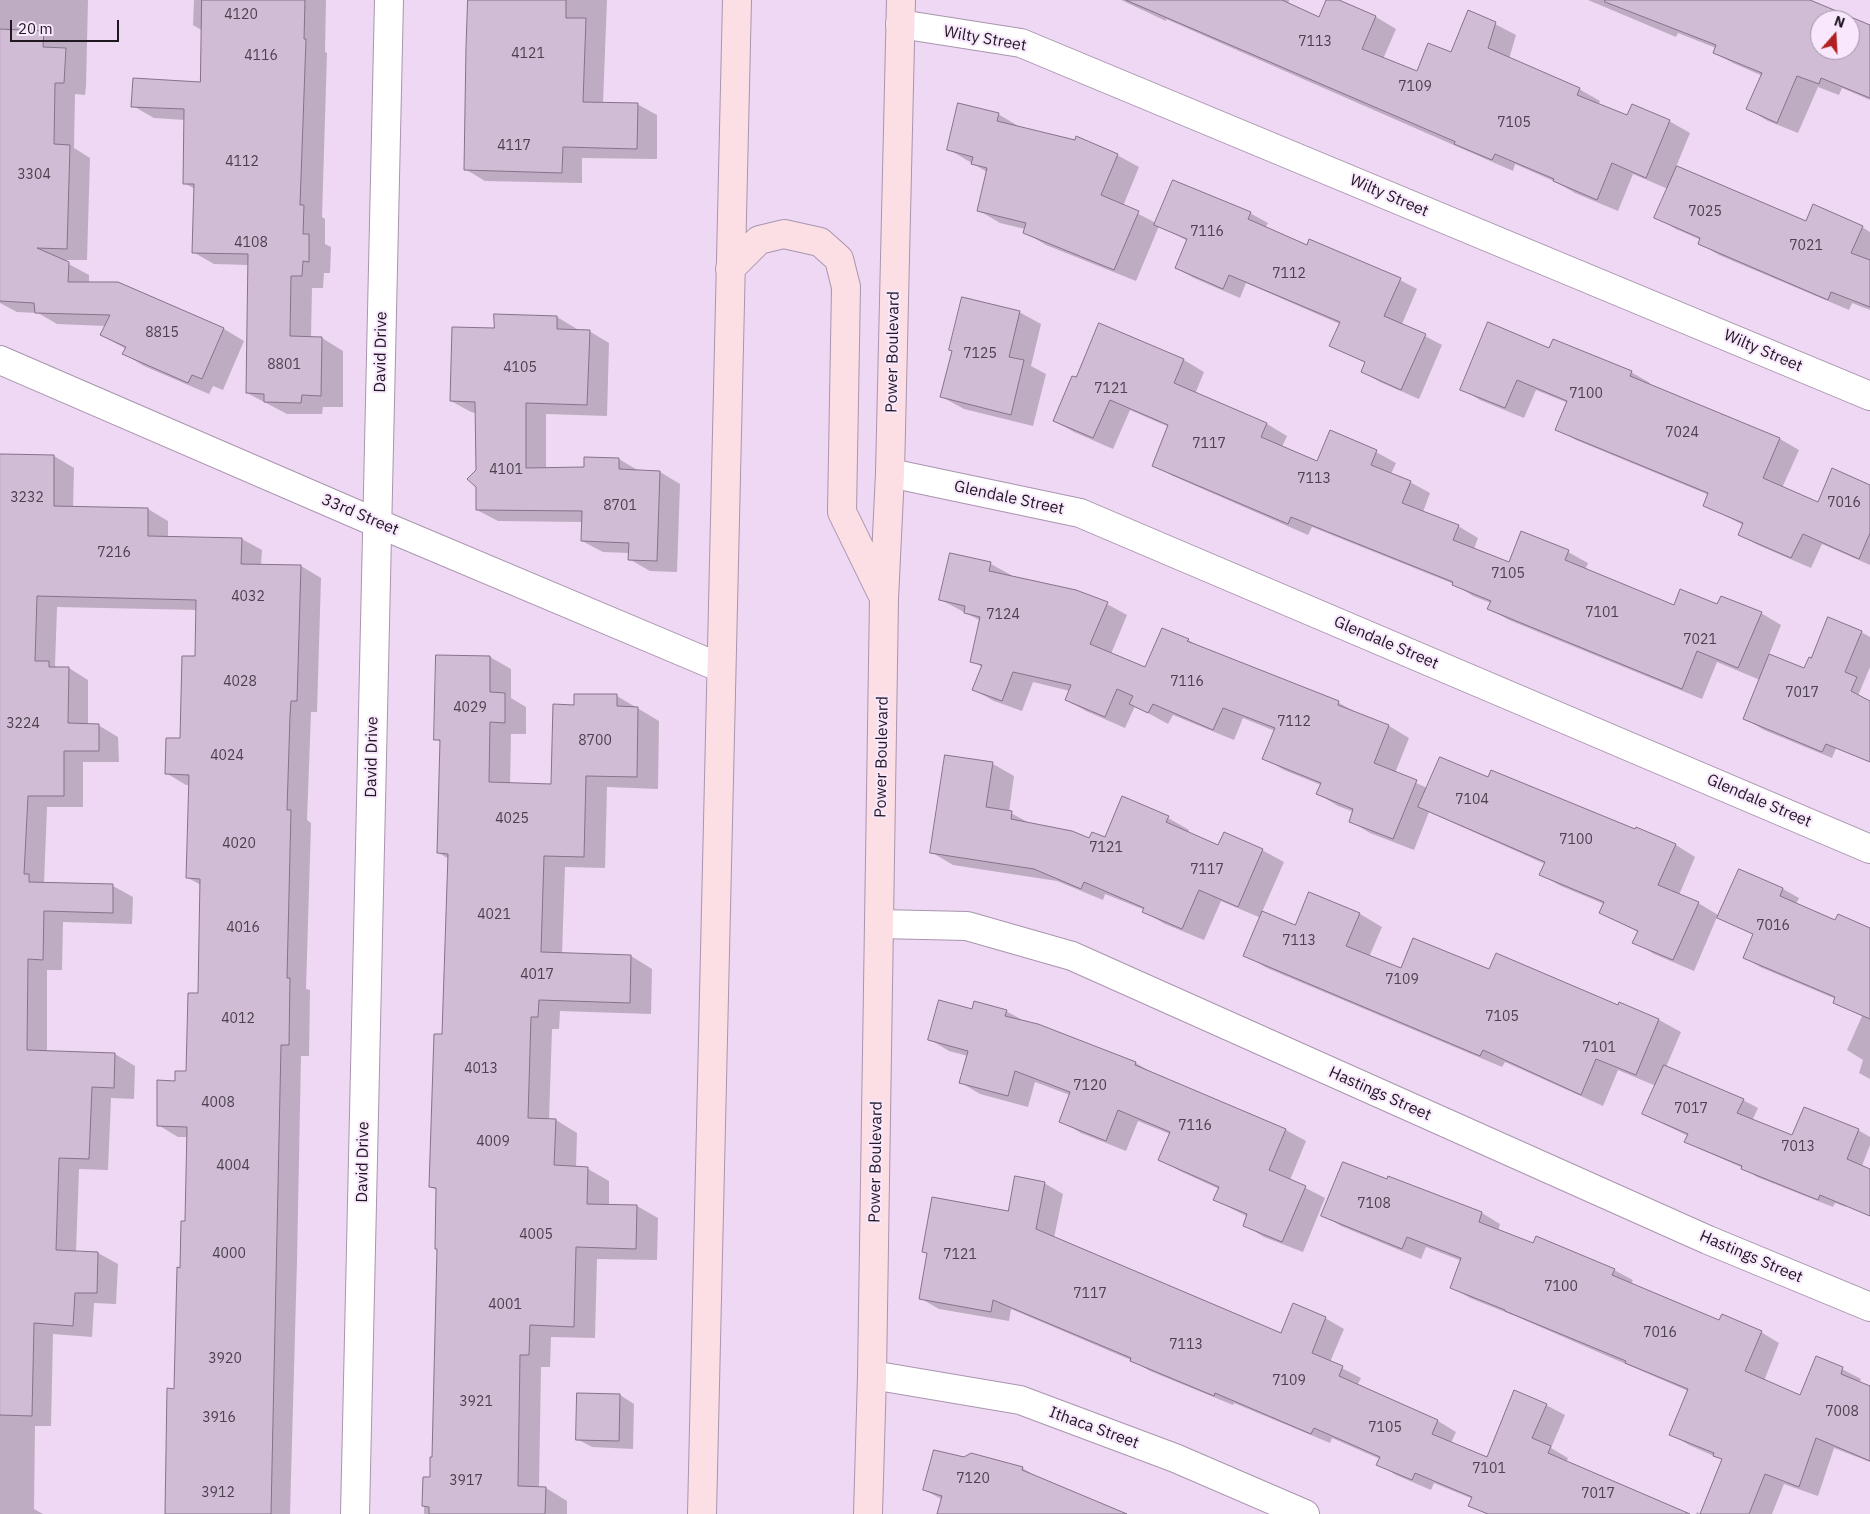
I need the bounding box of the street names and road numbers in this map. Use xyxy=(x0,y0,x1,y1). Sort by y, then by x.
street label: Wilty Street xyxy=(942,22,1028,56)
street label: Wilty Street xyxy=(1347,171,1431,221)
street label: Power Boulevard xyxy=(882,291,904,413)
street label: David Drive xyxy=(371,311,391,393)
street label: Wilty Street xyxy=(1721,326,1805,376)
street label: Glendale Street xyxy=(952,477,1066,519)
street label: 33rd Street xyxy=(319,490,401,540)
street label: Glendale Street xyxy=(1331,612,1441,674)
street label: Power Boulevard xyxy=(871,696,893,818)
street label: David Drive xyxy=(362,716,382,798)
street label: Glendale Street xyxy=(1704,770,1814,832)
street label: Hastings Street xyxy=(1326,1063,1434,1125)
street label: Power Boulevard xyxy=(865,1101,887,1223)
street label: David Drive xyxy=(353,1121,373,1203)
street label: Hastings Street xyxy=(1697,1227,1805,1287)
street label: Ithaca Street xyxy=(1047,1403,1141,1453)

